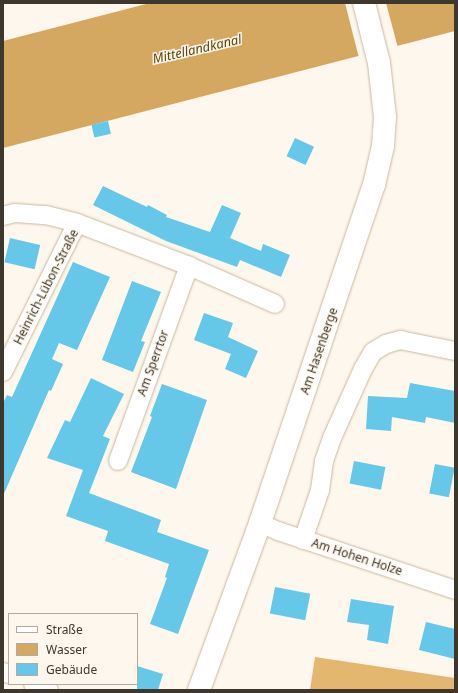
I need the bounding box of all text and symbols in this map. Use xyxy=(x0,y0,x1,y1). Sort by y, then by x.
water label: Mittellandkanal xyxy=(151,31,243,67)
street label: Heinrich-Lübon-Straße xyxy=(11,227,81,347)
street label: Am Hasenberge xyxy=(297,306,341,396)
street label: Am Sperrtor xyxy=(134,328,172,398)
street label: Am Hohen Holze xyxy=(310,536,404,578)
legend xyxy=(8,613,138,685)
text: Straße xyxy=(46,621,83,638)
text: Wasser xyxy=(46,641,87,658)
text: Gebäude xyxy=(46,661,97,678)

